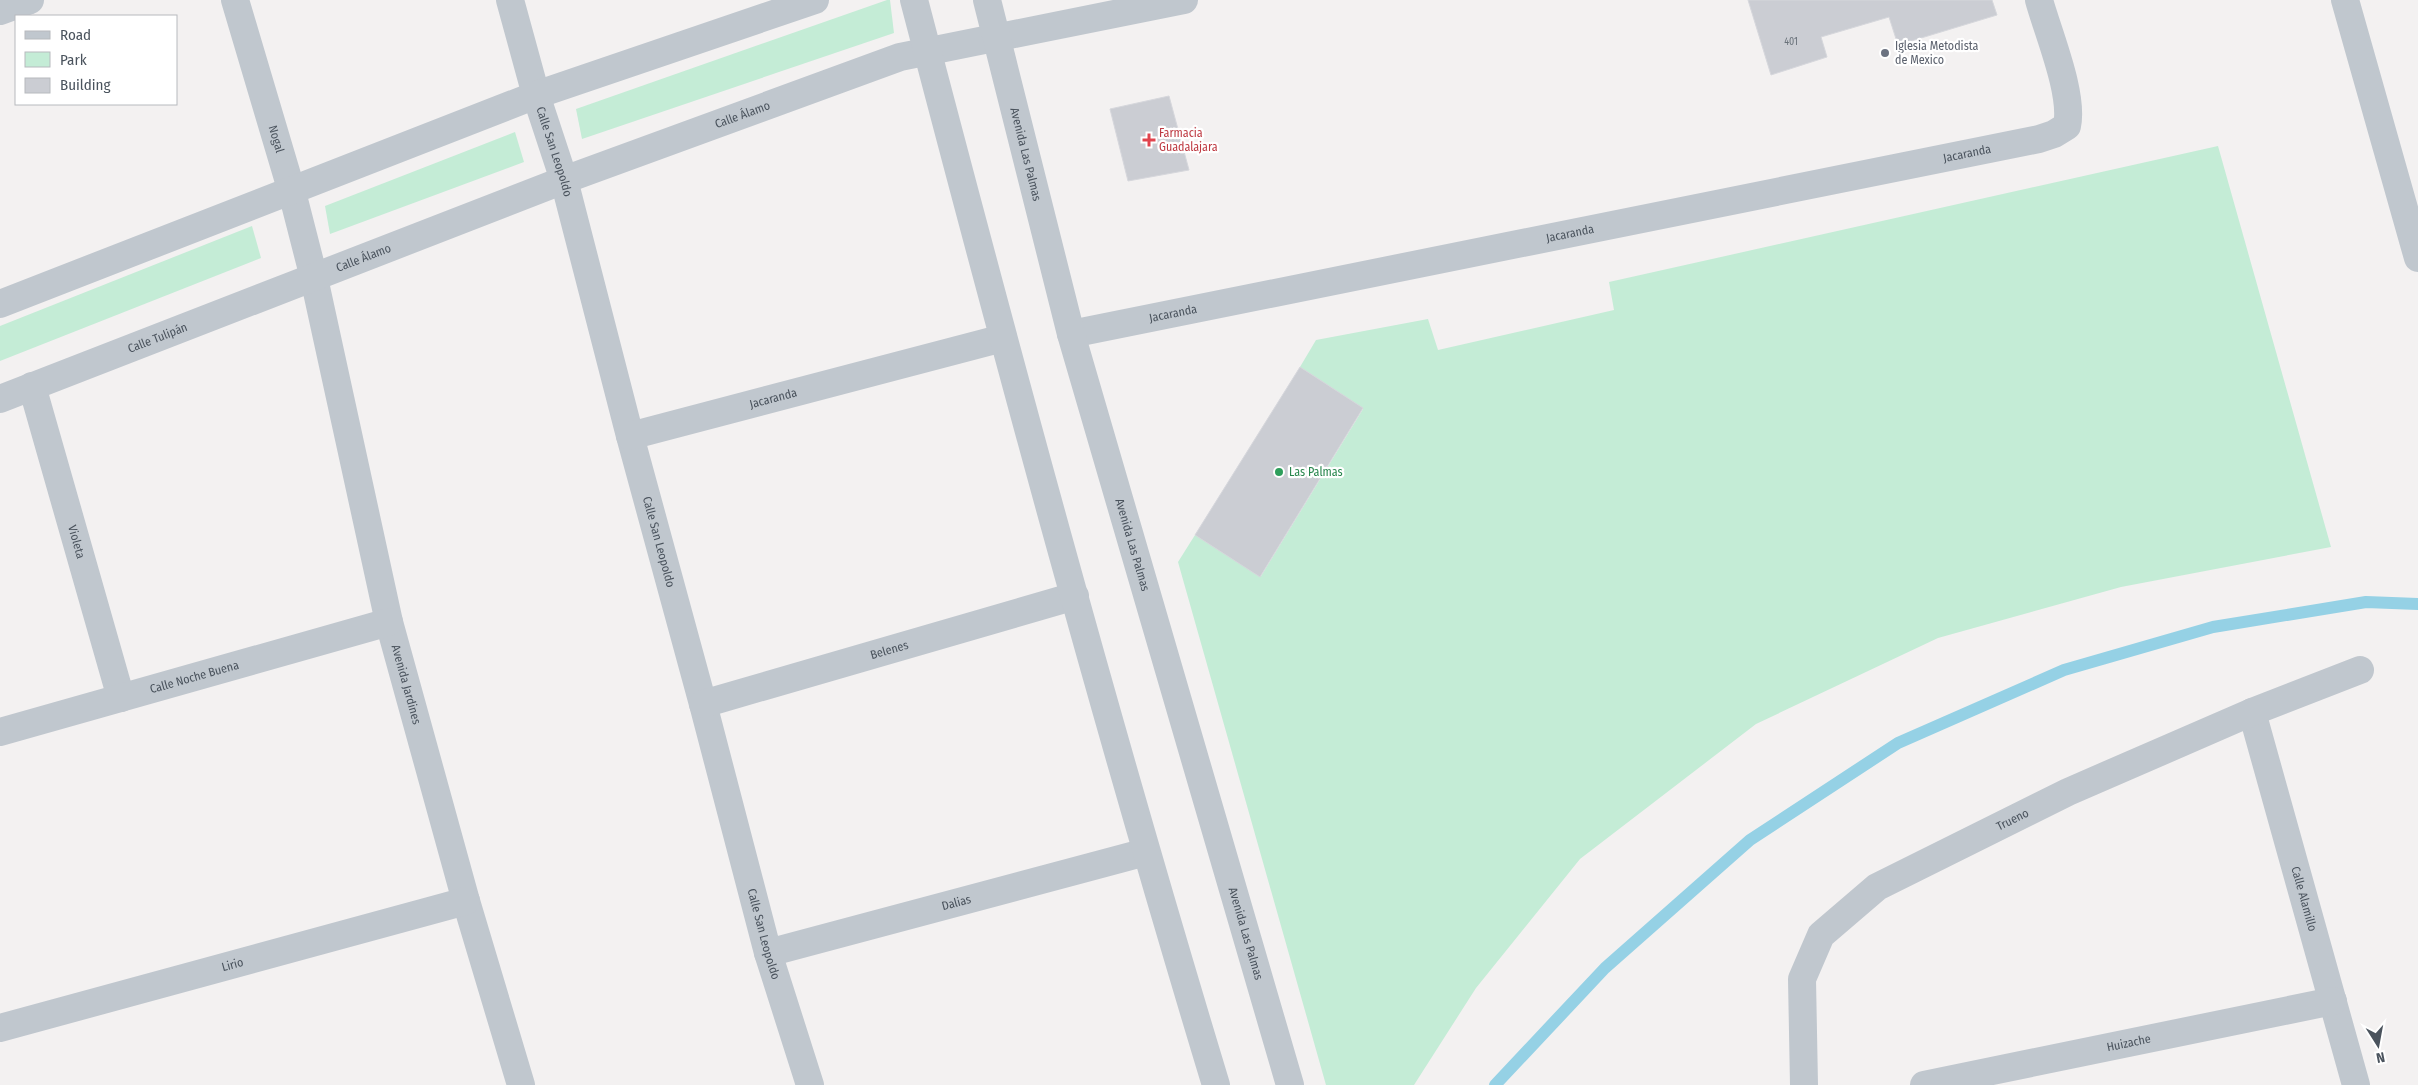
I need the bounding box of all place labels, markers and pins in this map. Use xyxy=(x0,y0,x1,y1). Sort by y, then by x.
place label: Iglesia Metodista de Mexico xyxy=(1895,39,1979,67)
marker: Iglesia Metodista de Mexico xyxy=(1879,47,1891,59)
place label: Farmacia Guadalajara xyxy=(1159,126,1218,154)
marker: Farmacia Guadalajara xyxy=(1143,134,1155,146)
place label: Las Palmas xyxy=(1289,465,1343,479)
marker: Las Palmas xyxy=(1273,466,1285,478)

